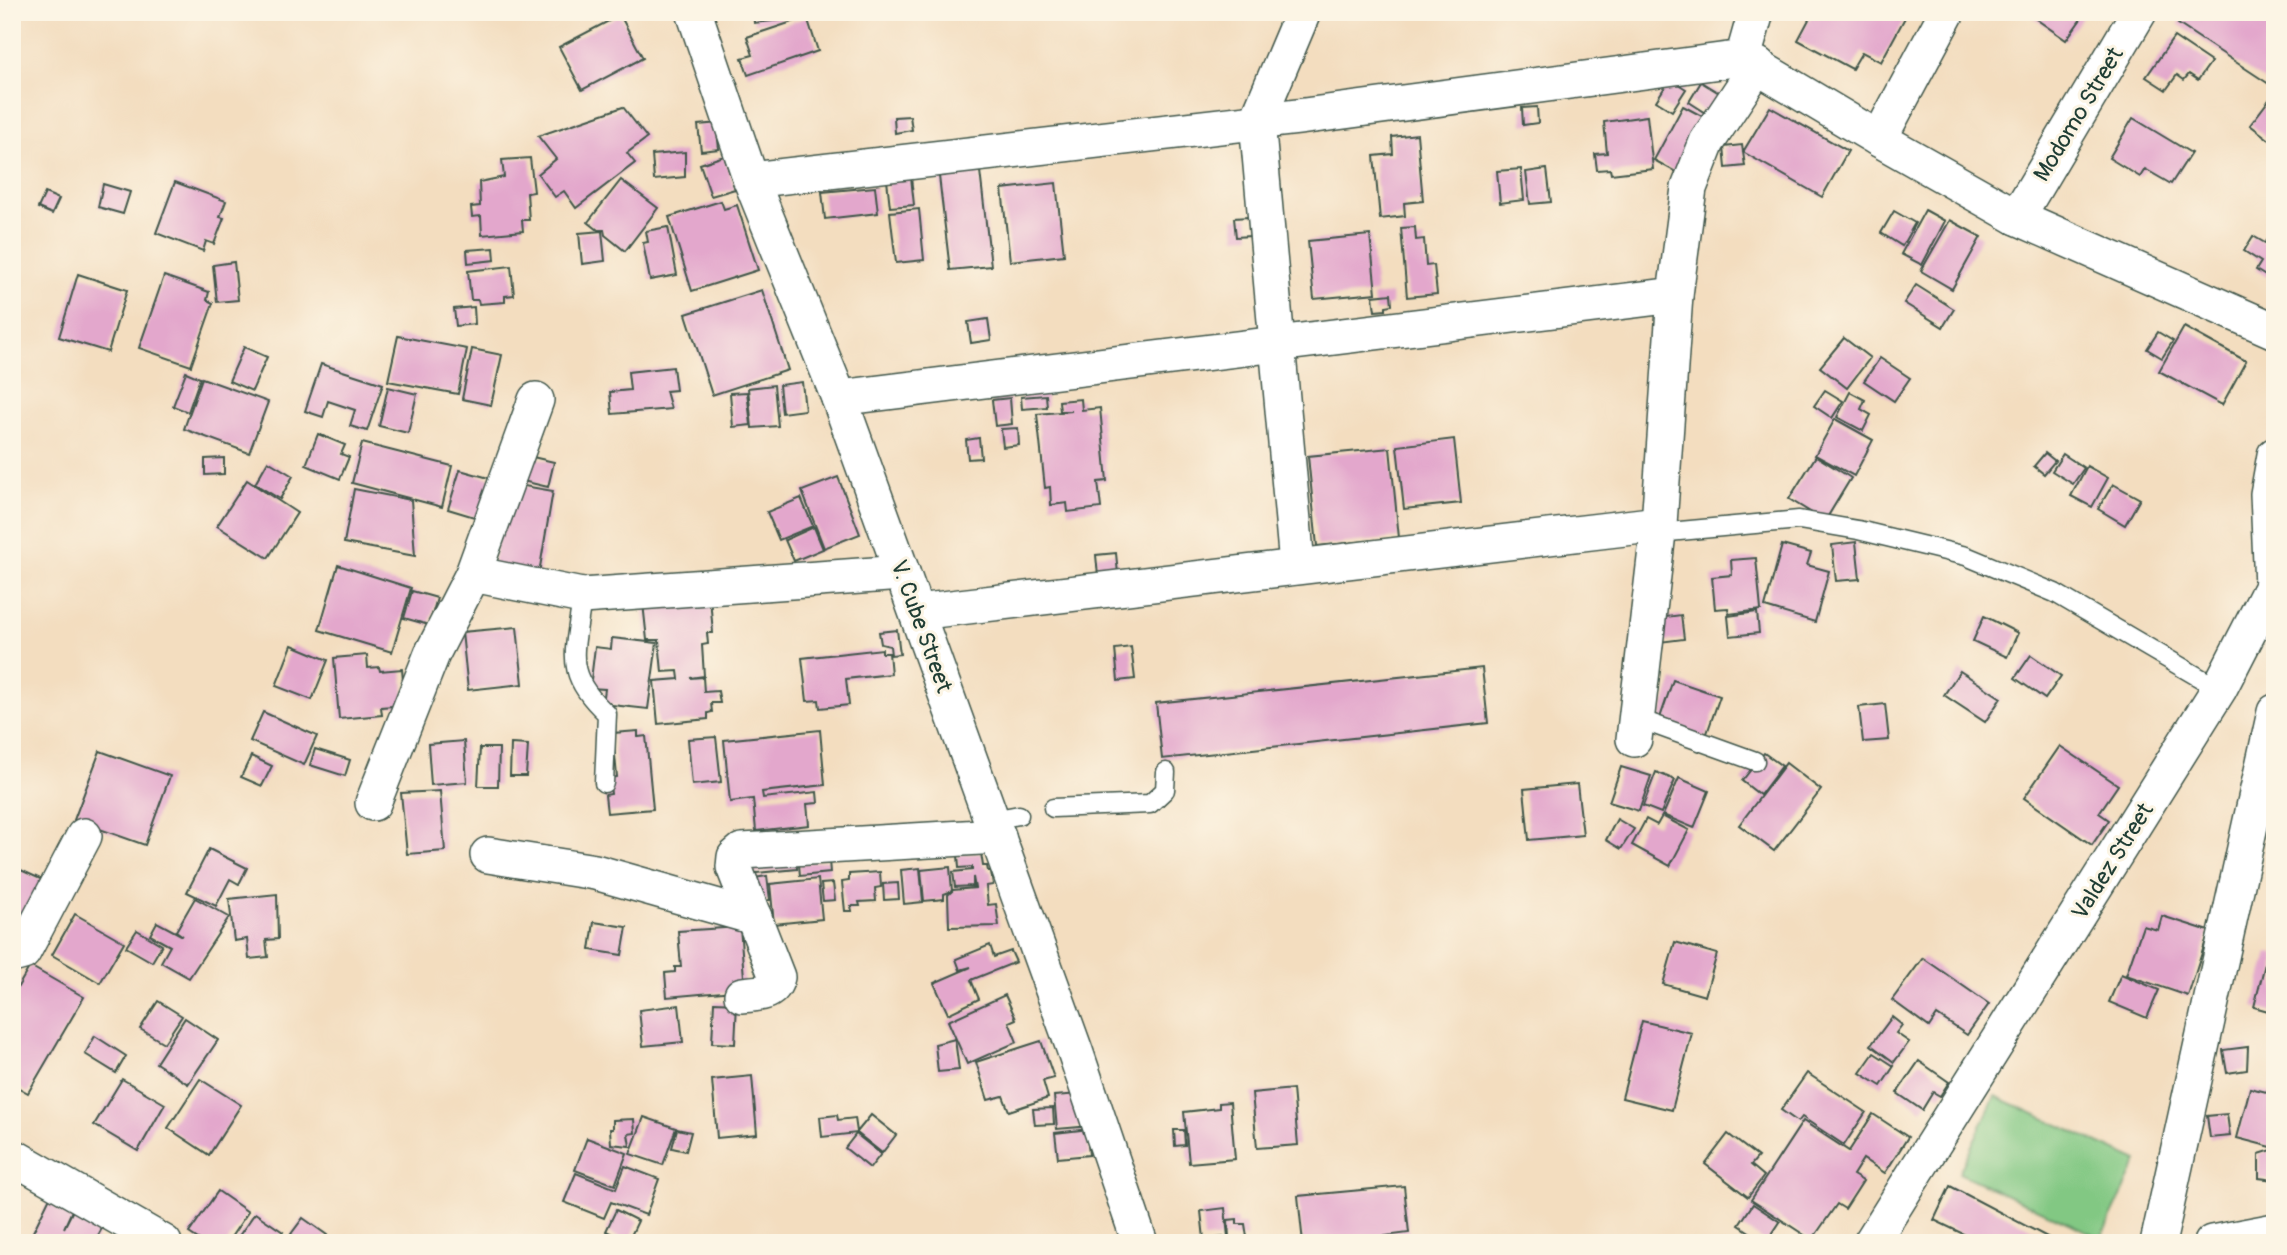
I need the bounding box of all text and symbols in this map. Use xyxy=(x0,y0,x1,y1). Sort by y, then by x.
street label: Modomo Street xyxy=(2027,41,2130,187)
street label: V. Cube Street xyxy=(884,556,959,697)
street label: Valdez Street xyxy=(2065,797,2160,925)

